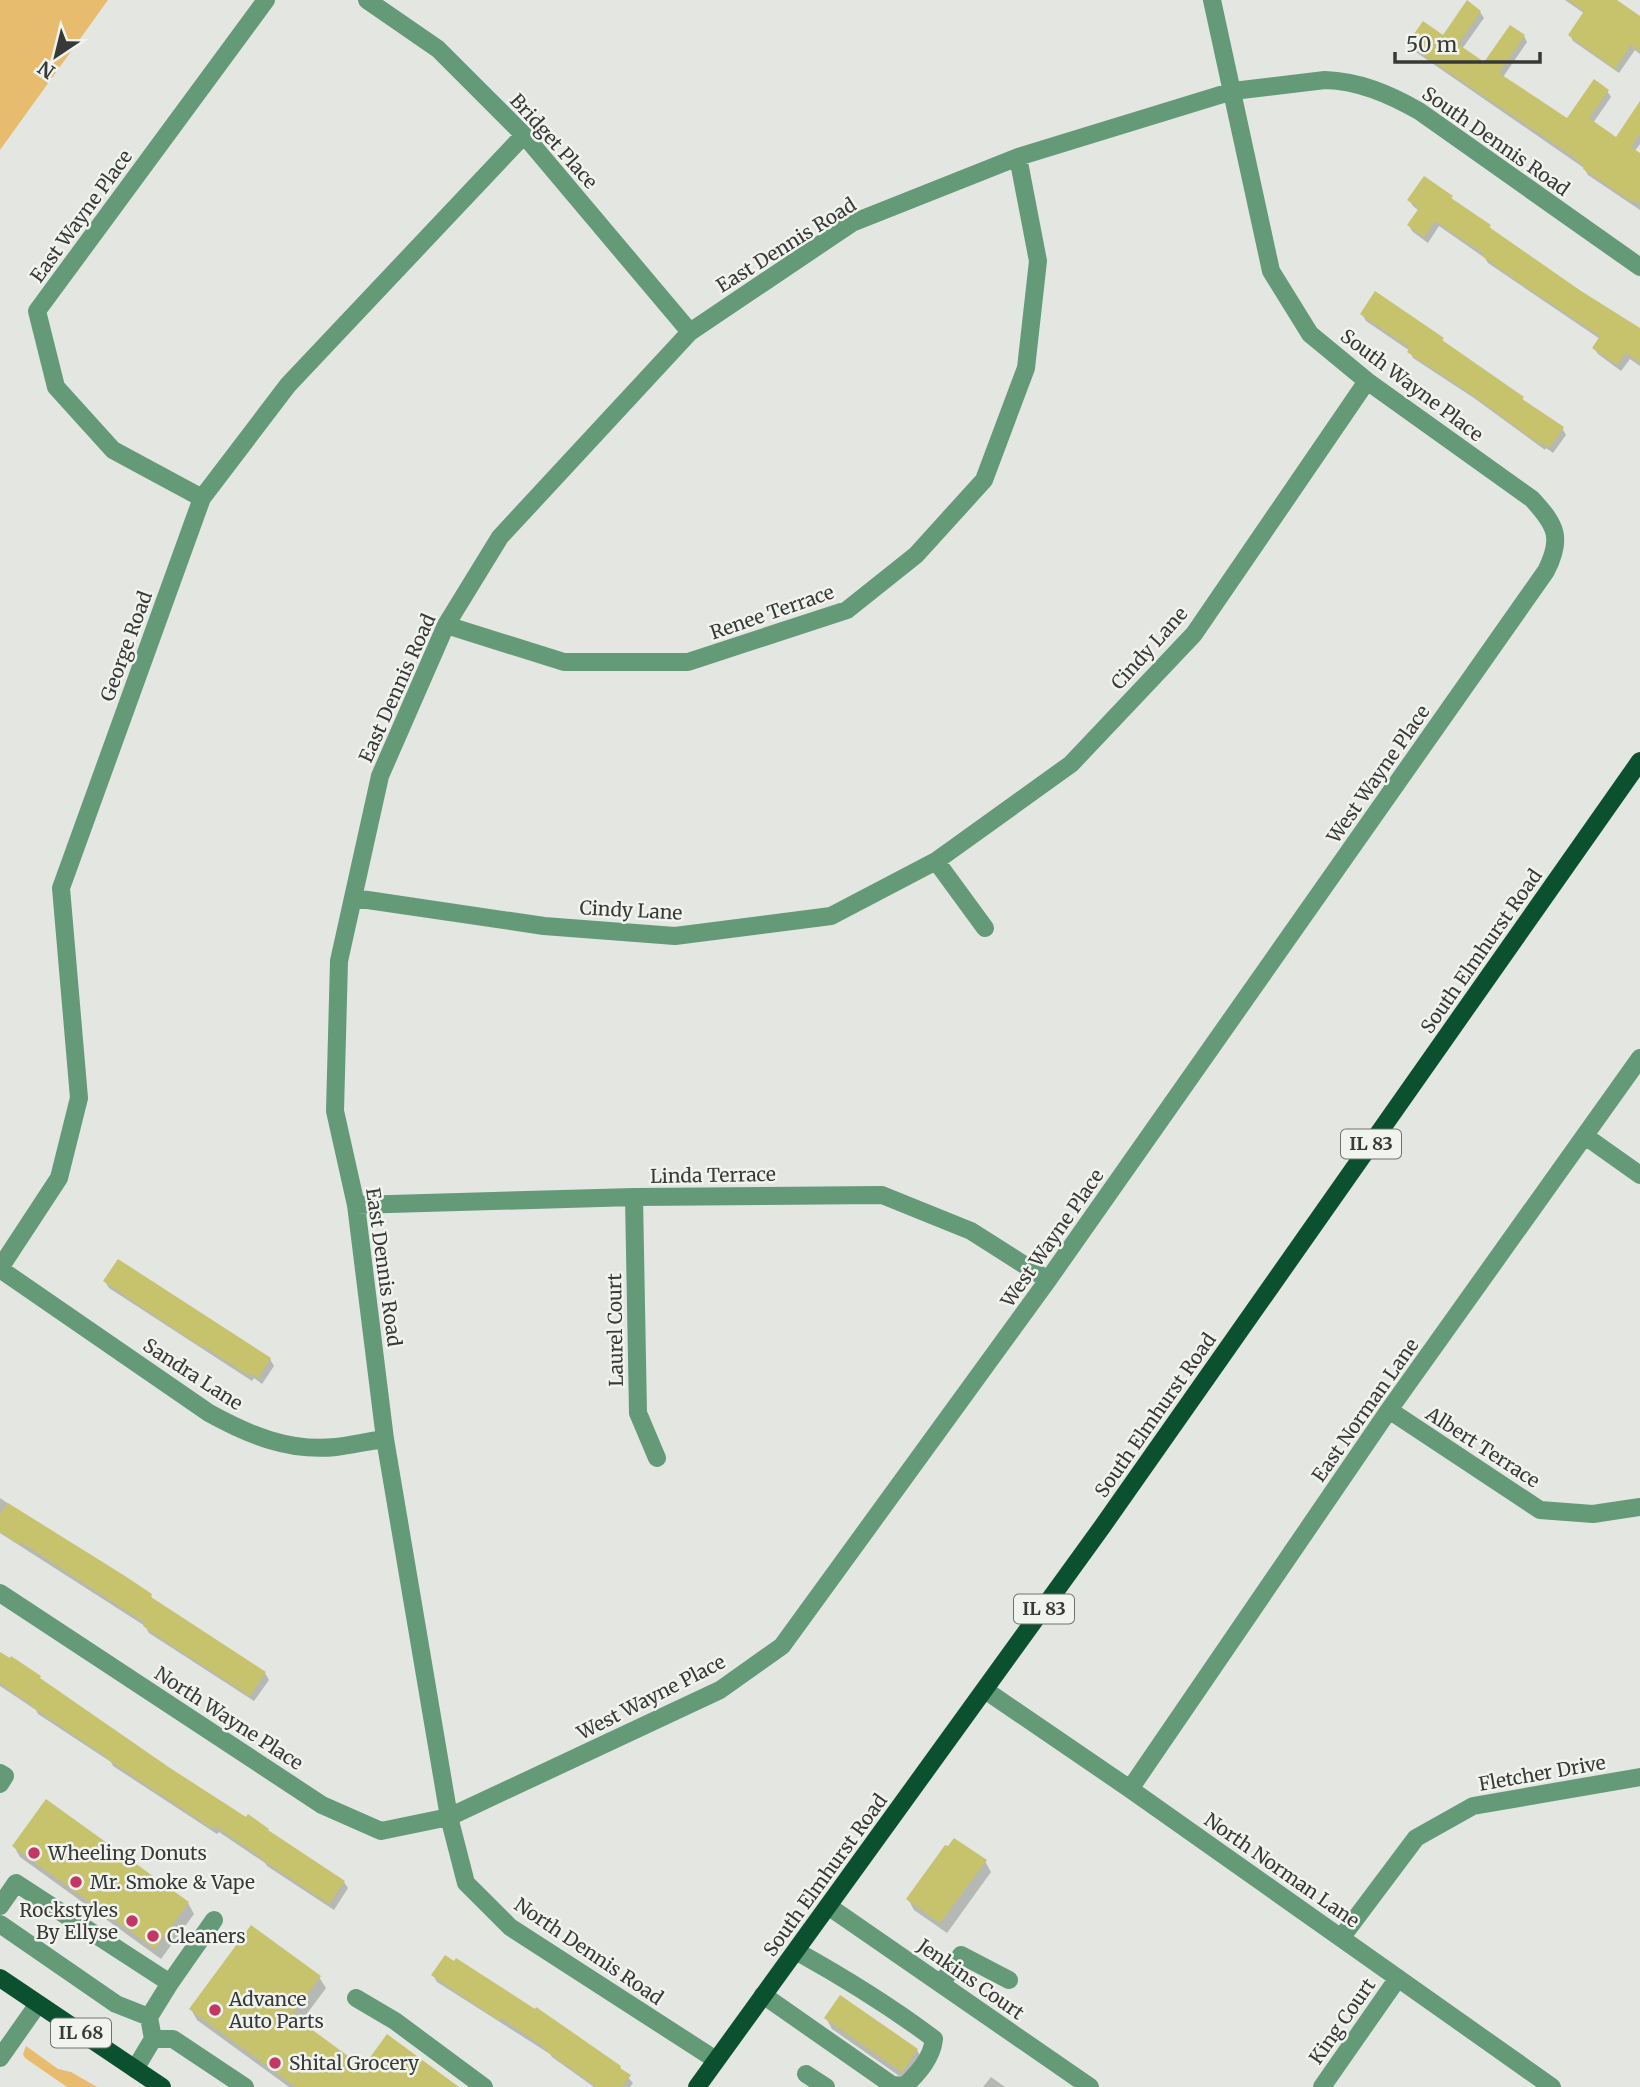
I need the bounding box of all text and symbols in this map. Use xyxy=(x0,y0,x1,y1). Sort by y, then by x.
north arrow xyxy=(21,21,91,91)
scale bar xyxy=(1395,21,1540,65)
text: 50 m xyxy=(1406,31,1457,58)
text: N xyxy=(33,56,59,84)
street label: South Dennis Road xyxy=(1418,81,1574,201)
street label: Bridget Place xyxy=(505,89,603,193)
street label: East Wayne Place xyxy=(25,145,137,287)
street label: East Dennis Road xyxy=(712,192,860,298)
street label: South Wayne Place xyxy=(1336,324,1488,446)
street label: Renee Terrace xyxy=(707,580,837,644)
street label: George Road xyxy=(95,588,157,704)
street label: Cindy Lane xyxy=(1106,602,1192,694)
street label: East Dennis Road xyxy=(353,610,441,766)
street label: West Wayne Place xyxy=(1321,700,1435,848)
street label: South Elmhurst Road xyxy=(1415,864,1547,1038)
street label: Cindy Lane xyxy=(579,895,683,925)
road number: IL 83 xyxy=(1341,1129,1401,1158)
street label: Linda Terrace xyxy=(650,1162,776,1188)
street label: West Wayne Place xyxy=(995,1164,1109,1312)
street label: East Dennis Road xyxy=(361,1186,407,1348)
street label: Laurel Court xyxy=(602,1272,628,1387)
street label: South Elmhurst Road xyxy=(1089,1328,1221,1502)
street label: Sandra Lane xyxy=(139,1333,247,1415)
street label: East Norman Lane xyxy=(1307,1334,1423,1486)
street label: Albert Terrace xyxy=(1421,1401,1544,1493)
road number: IL 83 xyxy=(1014,1594,1074,1624)
street label: West Wayne Place xyxy=(572,1649,729,1745)
street label: North Wayne Place xyxy=(150,1661,308,1775)
street label: Fletcher Drive xyxy=(1477,1750,1608,1796)
street label: South Elmhurst Road xyxy=(758,1789,892,1961)
street label: North Norman Lane xyxy=(1200,1807,1364,1933)
place label: Wheeling Donuts xyxy=(47,1841,207,1865)
marker: Wheeling Donuts xyxy=(26,1845,42,1861)
place label: Mr. Smoke & Vape xyxy=(90,1870,255,1894)
marker: Mr. Smoke & Vape xyxy=(68,1874,84,1890)
street label: North Dennis Road xyxy=(510,1892,668,2010)
place label: Rockstyles By Ellyse xyxy=(19,1898,118,1944)
marker: Rockstyles By Ellyse xyxy=(124,1913,140,1929)
place label: Cleaners xyxy=(167,1924,245,1948)
marker: Cleaners xyxy=(145,1928,161,1944)
street label: Jenkins Court xyxy=(912,1933,1029,2025)
street label: King Court xyxy=(1304,1973,1381,2069)
place label: Advance Auto Parts xyxy=(228,1987,324,2033)
marker: Advance Auto Parts xyxy=(207,2002,223,2018)
road number: IL 68 xyxy=(51,2019,111,2048)
place label: Shital Grocery xyxy=(289,2051,419,2075)
marker: Shital Grocery xyxy=(267,2055,283,2071)

